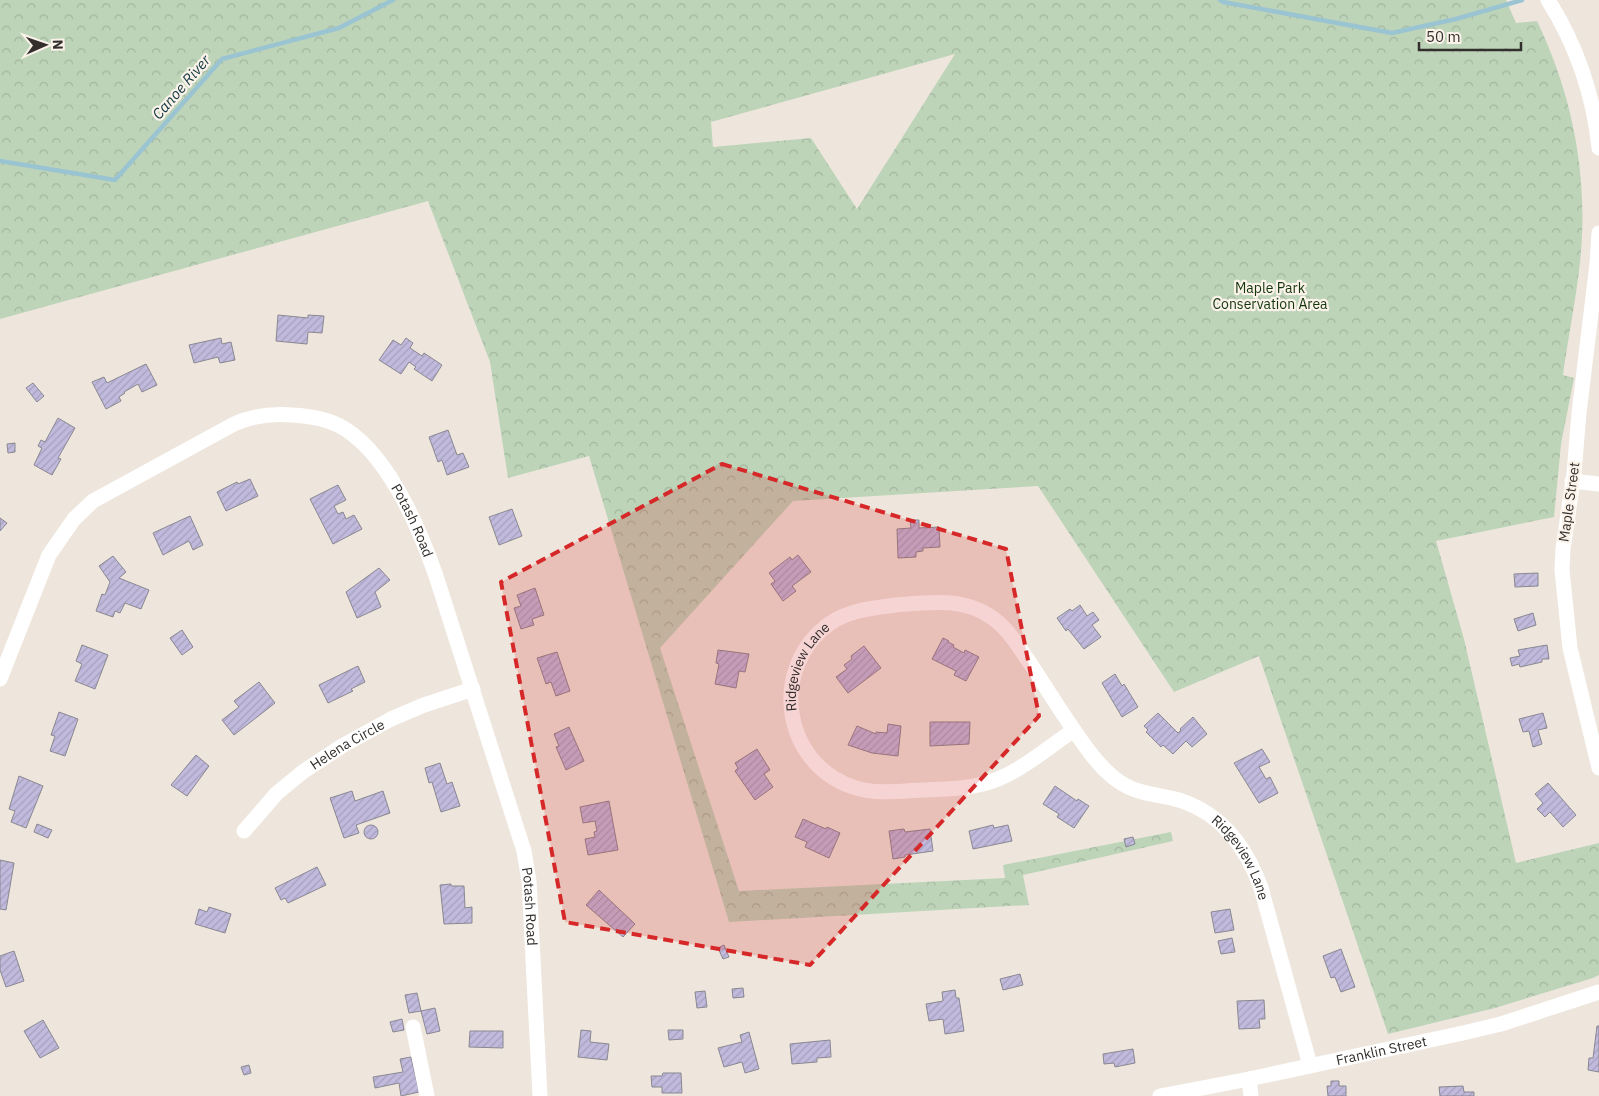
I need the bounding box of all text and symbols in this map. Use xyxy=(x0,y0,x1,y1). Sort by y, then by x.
north arrow xyxy=(20,20,70,70)
scale bar xyxy=(1419,20,1522,52)
text: 50 m xyxy=(1426,27,1461,46)
text: N xyxy=(49,39,67,50)
water label: Canoe River xyxy=(148,50,214,123)
park label: Maple Park Conservation Area xyxy=(1212,279,1328,313)
street label: Maple Street xyxy=(1555,461,1584,543)
street label: Potash Road xyxy=(387,480,437,560)
street label: Ridgeview Lane xyxy=(782,618,833,712)
street label: Helena Circle xyxy=(307,715,388,774)
street label: Ridgeview Lane xyxy=(1208,811,1273,902)
street label: Potash Road xyxy=(518,866,541,946)
street label: Franklin Street xyxy=(1334,1032,1429,1069)

